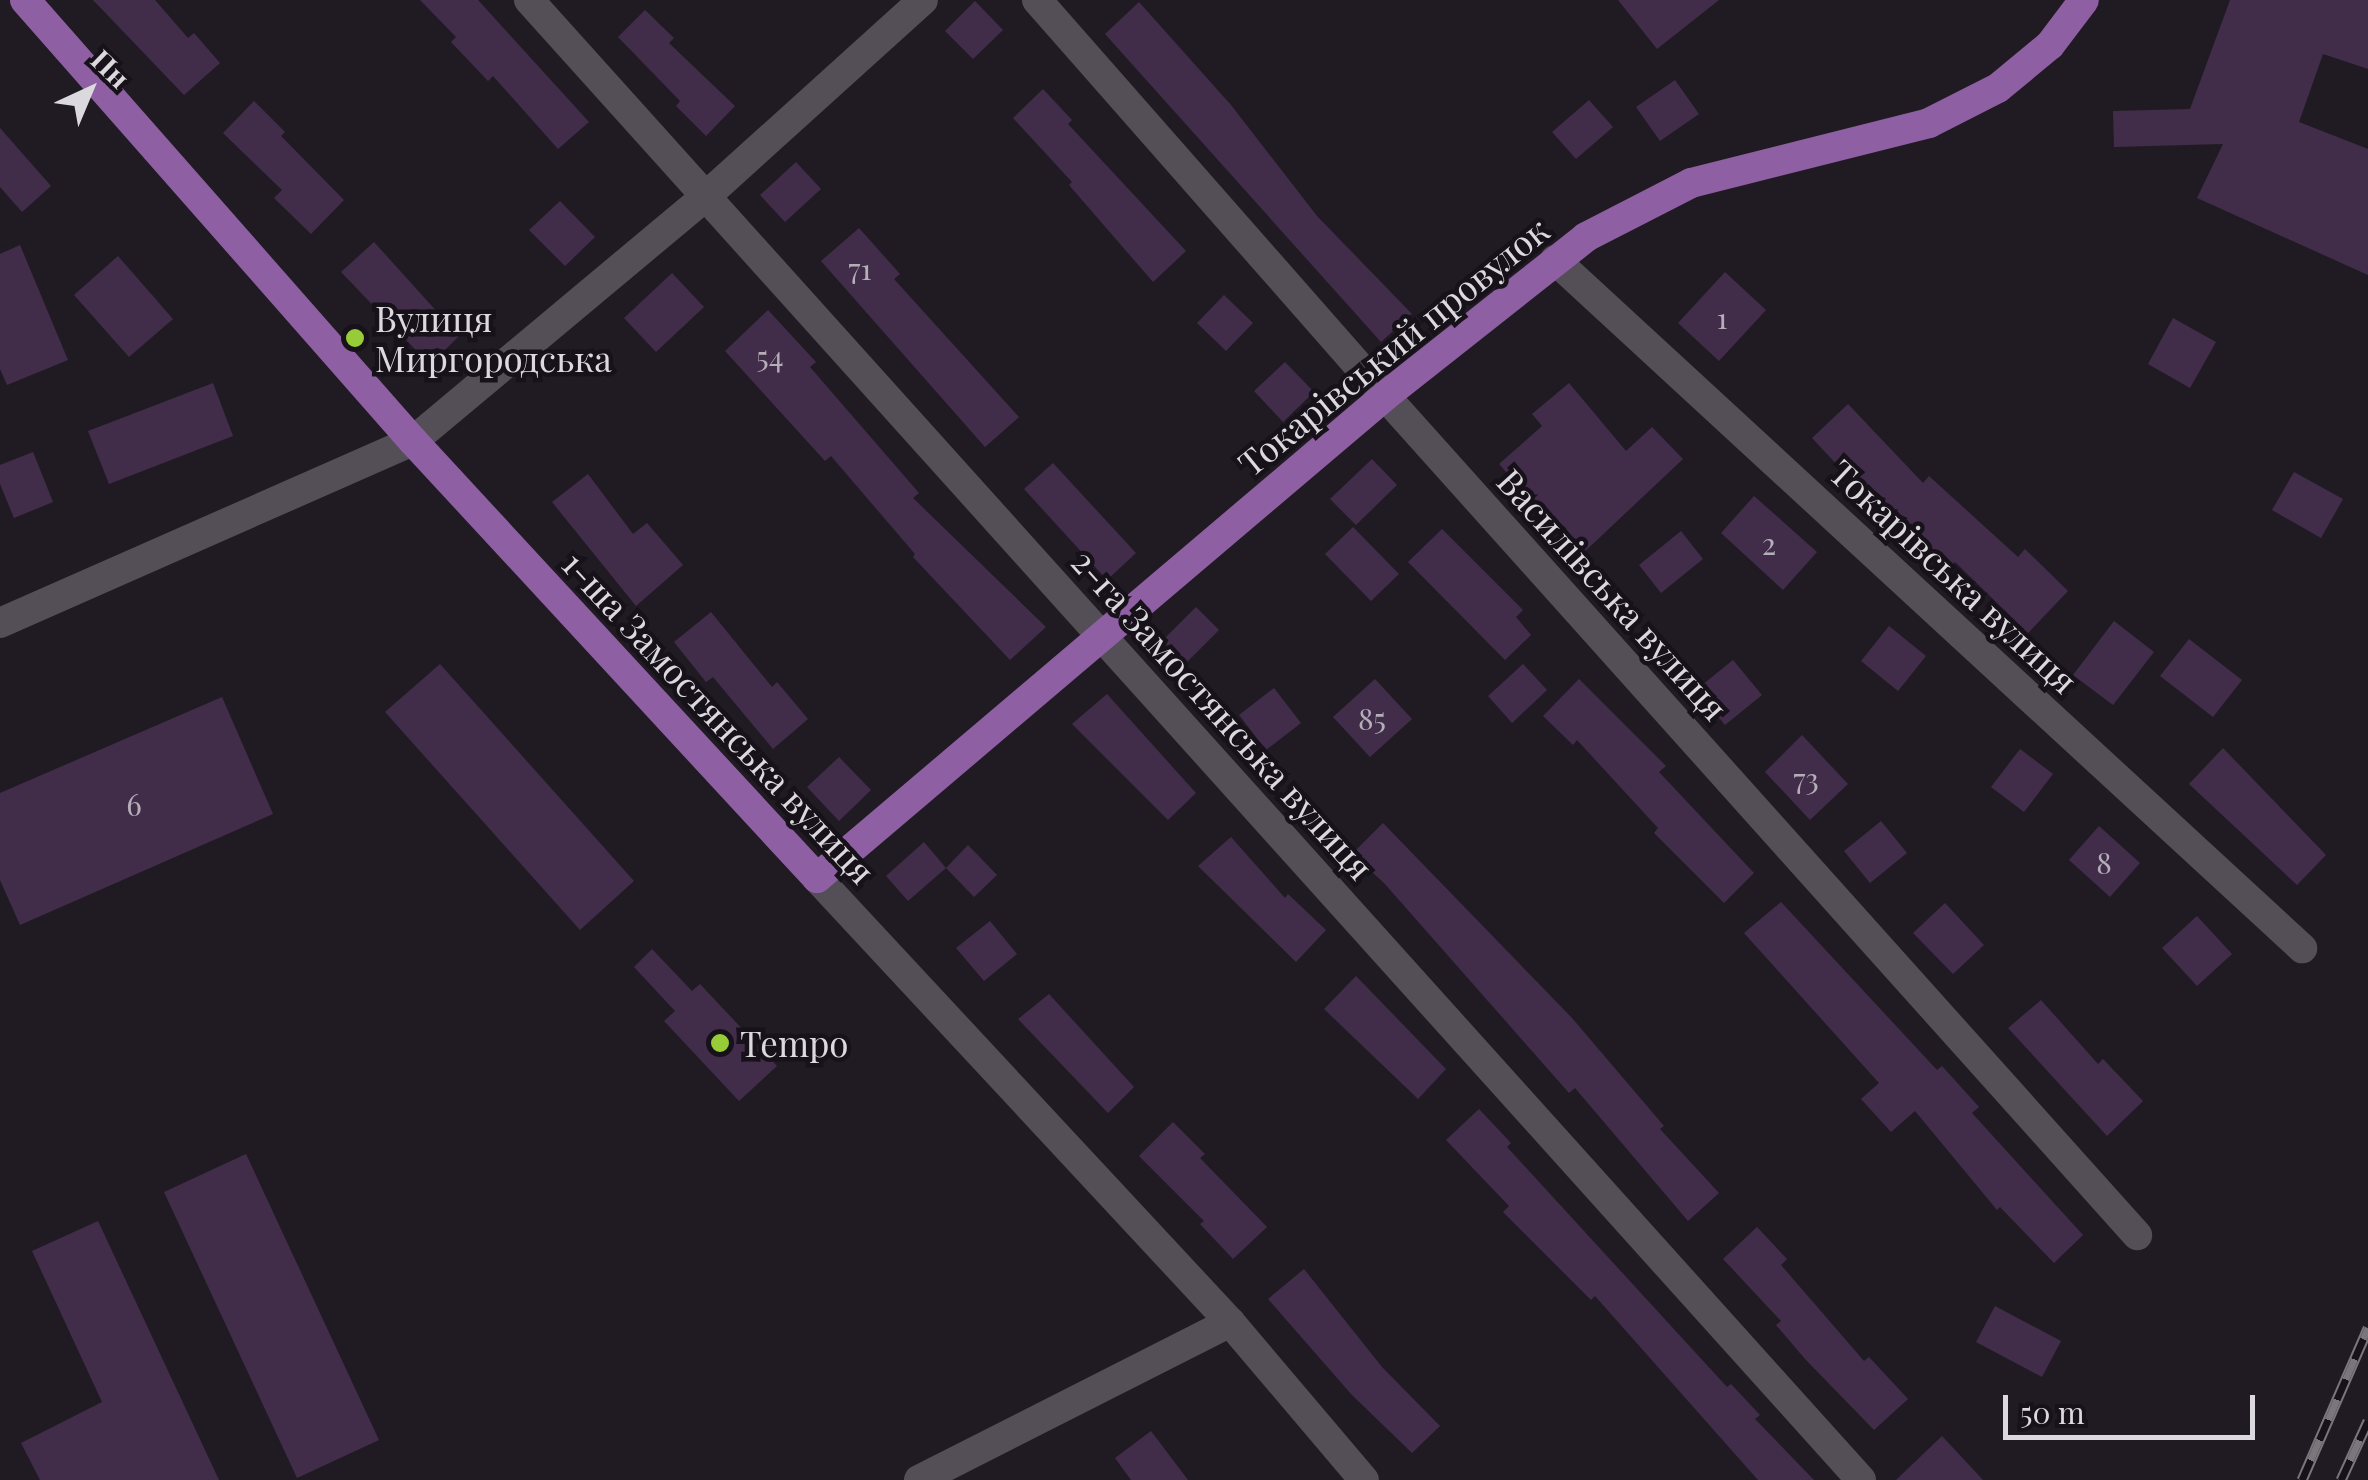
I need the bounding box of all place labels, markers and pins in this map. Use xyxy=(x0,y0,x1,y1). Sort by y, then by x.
place label: Вулиця Миргородська xyxy=(375,297,612,379)
marker: Вулиця Миргородська xyxy=(344,327,366,349)
place label: Tempo xyxy=(740,1022,849,1064)
marker: Tempo xyxy=(709,1032,731,1054)

